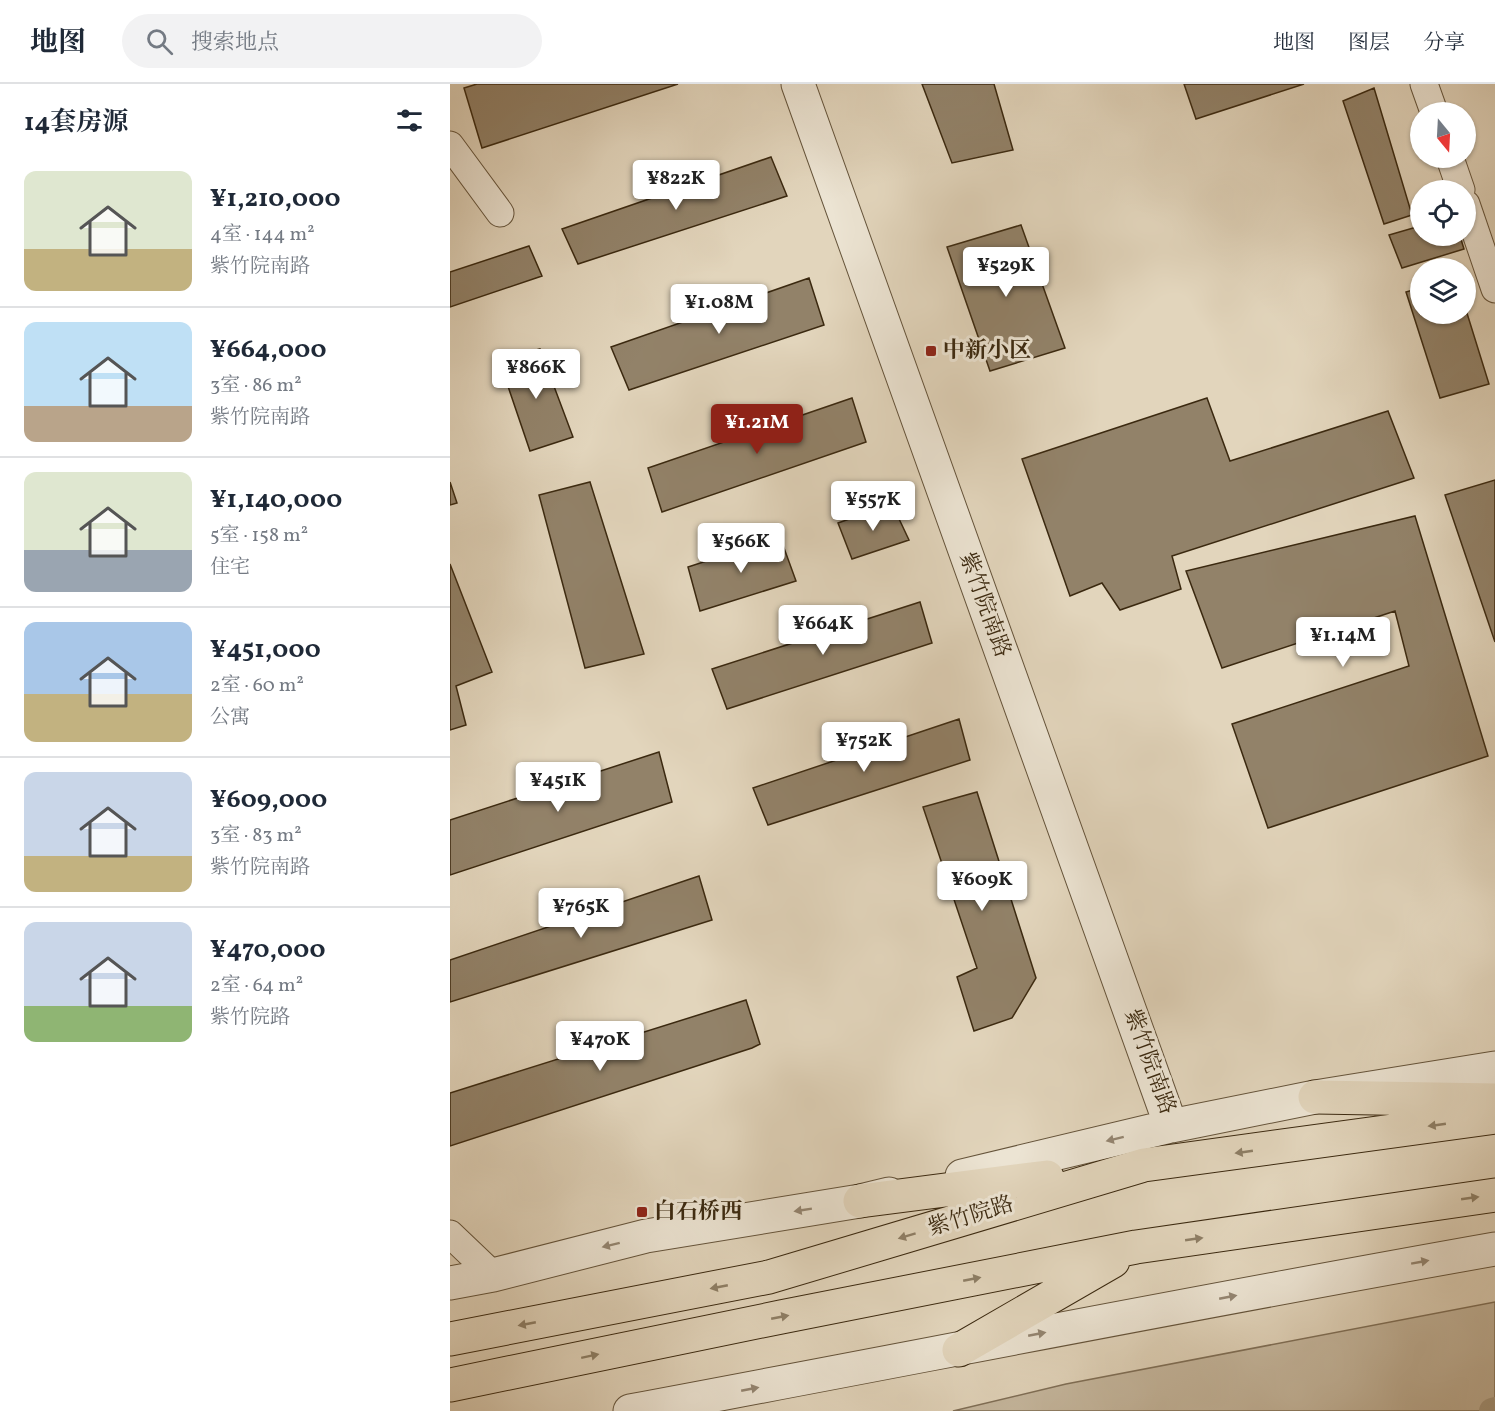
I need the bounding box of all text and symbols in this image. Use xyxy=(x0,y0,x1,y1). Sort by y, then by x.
search box xyxy=(122,14,542,68)
text: 地图 xyxy=(30,24,86,63)
icon: search xyxy=(143,25,176,58)
text: 搜索地点 xyxy=(191,28,279,59)
text: 地图 xyxy=(1273,29,1315,58)
text: 图层 xyxy=(1348,29,1390,58)
text: 分享 xyxy=(1423,29,1465,58)
north arrow xyxy=(1410,102,1476,168)
map controls xyxy=(1410,102,1476,324)
icon: filters xyxy=(393,104,426,137)
text: 14套房源 xyxy=(24,105,128,141)
pin: ¥822K xyxy=(634,160,718,211)
text: ¥822K xyxy=(647,165,705,193)
button: locate xyxy=(1410,180,1476,246)
text: ¥1,210,000 xyxy=(210,181,340,217)
icon: home xyxy=(72,195,144,267)
text: 4室 · 144 m² xyxy=(210,221,315,249)
pin: ¥529K xyxy=(964,247,1048,298)
text: ¥529K xyxy=(977,252,1035,280)
text: 紫竹院南路 xyxy=(210,253,310,281)
button: layers xyxy=(1410,258,1476,324)
pin: ¥1.08M xyxy=(670,284,768,335)
text: ¥1.08M xyxy=(685,289,753,317)
text: ¥664,000 xyxy=(210,332,326,368)
place label: 中新小区 xyxy=(943,336,1031,367)
marker: 中新小区 xyxy=(924,344,938,358)
icon: home xyxy=(72,346,144,418)
pin: ¥866K xyxy=(494,349,578,400)
text: ¥866K xyxy=(506,354,566,382)
text: 3室 · 86 m² xyxy=(210,372,302,400)
text: 紫竹院南路 xyxy=(210,404,310,432)
pin: ¥1.21M xyxy=(708,404,806,455)
text: ¥1.21M xyxy=(725,409,789,437)
pin: ¥557K xyxy=(831,481,915,532)
text: ¥1,140,000 xyxy=(210,482,342,518)
text: ¥557K xyxy=(845,486,901,514)
icon: home xyxy=(72,496,144,568)
text: 5室 · 158 m² xyxy=(210,522,308,550)
pin: ¥566K xyxy=(699,523,783,574)
text: ¥566K xyxy=(712,528,770,556)
street label: 紫竹院南路 xyxy=(951,548,1017,662)
text: 住宅 xyxy=(210,554,250,582)
pin: ¥664K xyxy=(781,605,865,656)
text: ¥664K xyxy=(793,610,853,638)
pin: ¥1.14M xyxy=(1294,617,1392,668)
text: ¥1.14M xyxy=(1310,622,1376,650)
text: ¥451,000 xyxy=(210,632,321,668)
icon: home xyxy=(72,646,144,718)
text: 2室 · 60 m² xyxy=(210,672,304,700)
text: 公寓 xyxy=(210,704,250,732)
pin: ¥752K xyxy=(822,722,906,773)
text: ¥752K xyxy=(836,727,892,755)
pin: ¥451K xyxy=(516,762,600,813)
text: ¥451K xyxy=(530,767,586,795)
text: ¥609,000 xyxy=(210,782,327,818)
icon: home xyxy=(72,796,144,868)
text: 3室 · 83 m² xyxy=(210,822,302,850)
text: 紫竹院南路 xyxy=(210,854,310,882)
pin: ¥609K xyxy=(940,861,1024,912)
text: ¥609K xyxy=(951,866,1013,894)
pin: ¥765K xyxy=(539,888,623,939)
text: ¥765K xyxy=(552,893,610,921)
text: ¥470,000 xyxy=(210,932,326,968)
icon: home xyxy=(72,946,144,1018)
text: 2室 · 64 m² xyxy=(210,972,303,1000)
text: 紫竹院路 xyxy=(210,1004,290,1032)
street label: 紫竹院南路 xyxy=(1116,1005,1182,1119)
pin: ¥470K xyxy=(558,1021,642,1072)
text: ¥470K xyxy=(570,1026,630,1054)
one-way arrow xyxy=(1427,1120,1446,1130)
one-way arrow xyxy=(1105,1135,1124,1145)
one-way arrow xyxy=(1234,1147,1253,1156)
street label: 紫竹院路 xyxy=(924,1189,1018,1245)
one-way arrow xyxy=(1460,1194,1479,1203)
place label: 白石桥西 xyxy=(654,1197,742,1228)
marker: 白石桥西 xyxy=(635,1205,649,1219)
one-way arrow xyxy=(793,1206,812,1215)
one-way arrow xyxy=(898,1232,916,1241)
one-way arrow xyxy=(1184,1234,1203,1243)
one-way arrow xyxy=(602,1240,620,1250)
one-way arrow xyxy=(1411,1258,1430,1267)
one-way arrow xyxy=(963,1274,982,1283)
one-way arrow xyxy=(709,1283,728,1292)
one-way arrow xyxy=(1219,1292,1238,1301)
one-way arrow xyxy=(771,1312,790,1321)
one-way arrow xyxy=(518,1320,537,1329)
one-way arrow xyxy=(1028,1329,1046,1339)
one-way arrow xyxy=(580,1351,599,1360)
one-way arrow xyxy=(740,1384,759,1393)

